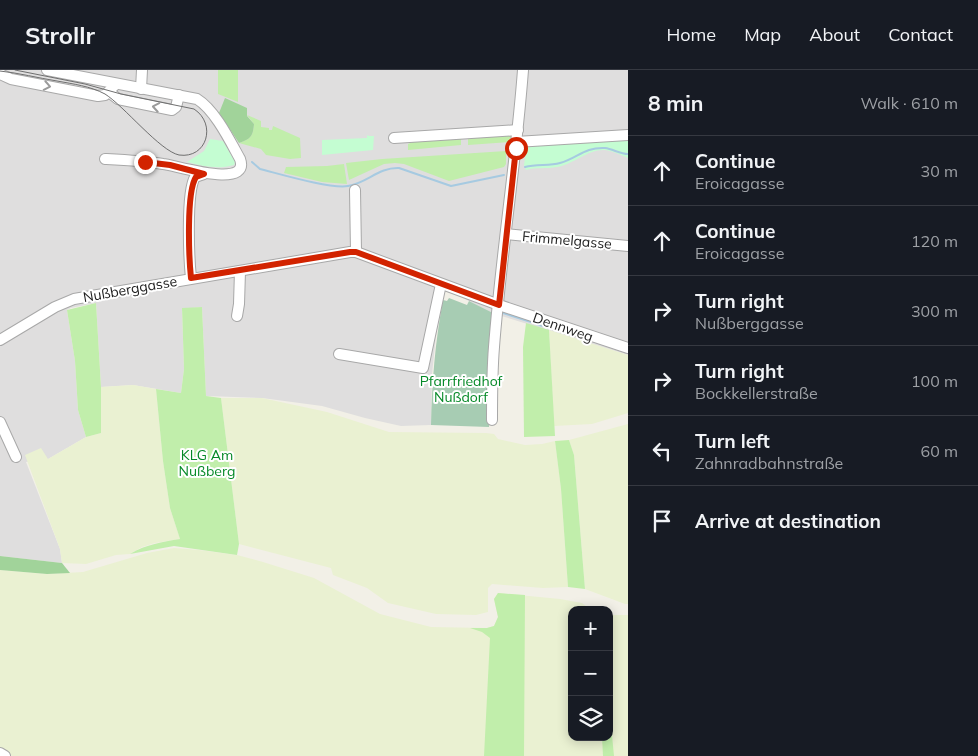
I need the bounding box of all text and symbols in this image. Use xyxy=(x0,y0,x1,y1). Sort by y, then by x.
text: Strollr xyxy=(25,20,95,50)
text: Home xyxy=(666,23,716,46)
text: Map xyxy=(744,23,781,46)
text: About xyxy=(809,23,860,46)
text: Contact xyxy=(888,23,953,46)
one-way arrow xyxy=(43,80,52,91)
text: 8 min xyxy=(648,90,703,116)
text: Walk · 610 m xyxy=(860,93,958,113)
one-way arrow xyxy=(152,103,161,113)
route start xyxy=(505,137,528,160)
text: Continue xyxy=(695,149,775,173)
route end xyxy=(134,151,157,174)
icon: ahead xyxy=(648,157,676,185)
text: 30 m xyxy=(921,161,958,181)
text: Eroicagasse xyxy=(695,173,784,193)
text: Continue xyxy=(695,219,775,243)
street label: Frimmelgasse xyxy=(521,227,613,253)
icon: ahead xyxy=(648,227,676,255)
text: 120 m xyxy=(911,231,958,251)
text: Eroicagasse xyxy=(695,243,784,263)
street label: Nußberggasse xyxy=(82,272,178,306)
text: Turn right xyxy=(695,289,784,313)
icon: right xyxy=(648,297,676,325)
text: 300 m xyxy=(911,301,958,321)
street label: Dennweg xyxy=(531,308,595,346)
text: Nußberggasse xyxy=(695,313,804,333)
text: Turn right xyxy=(695,359,784,383)
icon: right xyxy=(648,367,676,395)
text: 100 m xyxy=(911,371,958,391)
park label: Pfarrfriedhof Nußdorf xyxy=(420,372,503,406)
text: Bockkellerstraße xyxy=(695,383,818,403)
text: Turn left xyxy=(695,429,770,453)
icon: left xyxy=(648,437,676,465)
text: 60 m xyxy=(921,441,958,461)
park label: KLG Am Nußberg xyxy=(179,446,235,480)
text: Zahnradbahnstraße xyxy=(695,453,843,473)
icon: arrive xyxy=(648,507,676,535)
text: Arrive at destination xyxy=(695,509,881,533)
map controls xyxy=(568,606,613,741)
button: + xyxy=(568,606,613,651)
button: − xyxy=(568,651,613,696)
button: layers xyxy=(568,696,613,741)

